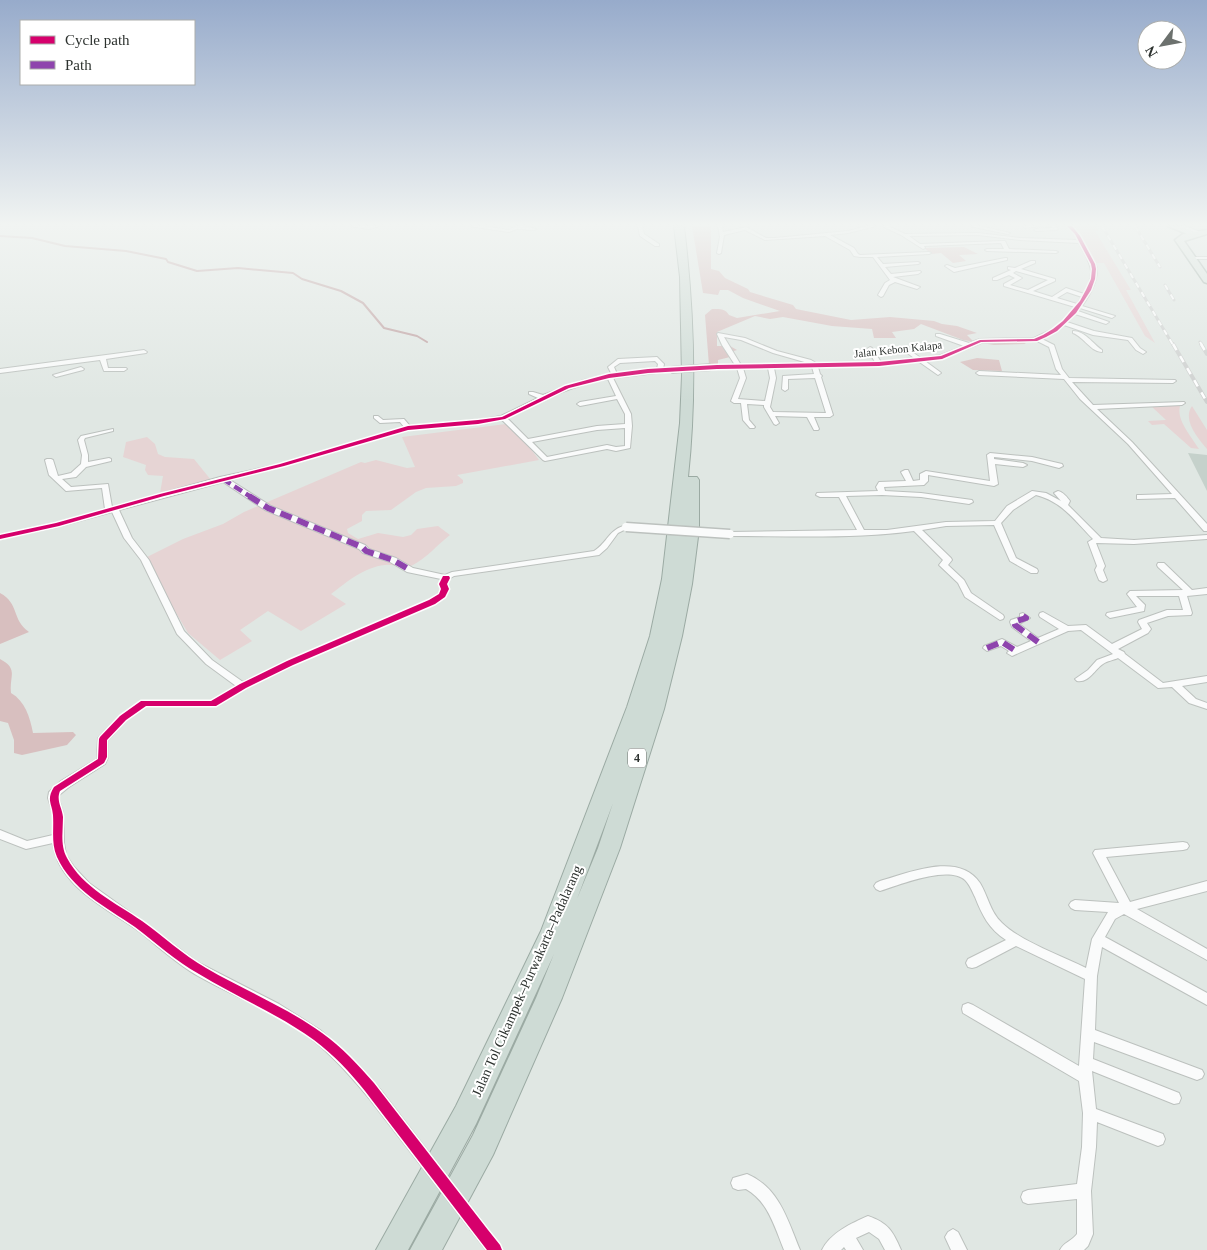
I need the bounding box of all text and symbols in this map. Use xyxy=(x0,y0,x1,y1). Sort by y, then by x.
legend xyxy=(20,20,195,85)
north arrow xyxy=(1137,20,1187,70)
text: Cycle path xyxy=(65,32,130,48)
text: N xyxy=(1142,43,1160,60)
text: Path xyxy=(65,57,92,73)
street label: Jalan Kebon Kalapa xyxy=(853,338,943,360)
road number: 4 xyxy=(628,748,646,768)
street label: Jalan Tol Cikampek–Purwakarta–Padalarang xyxy=(469,863,585,1099)

